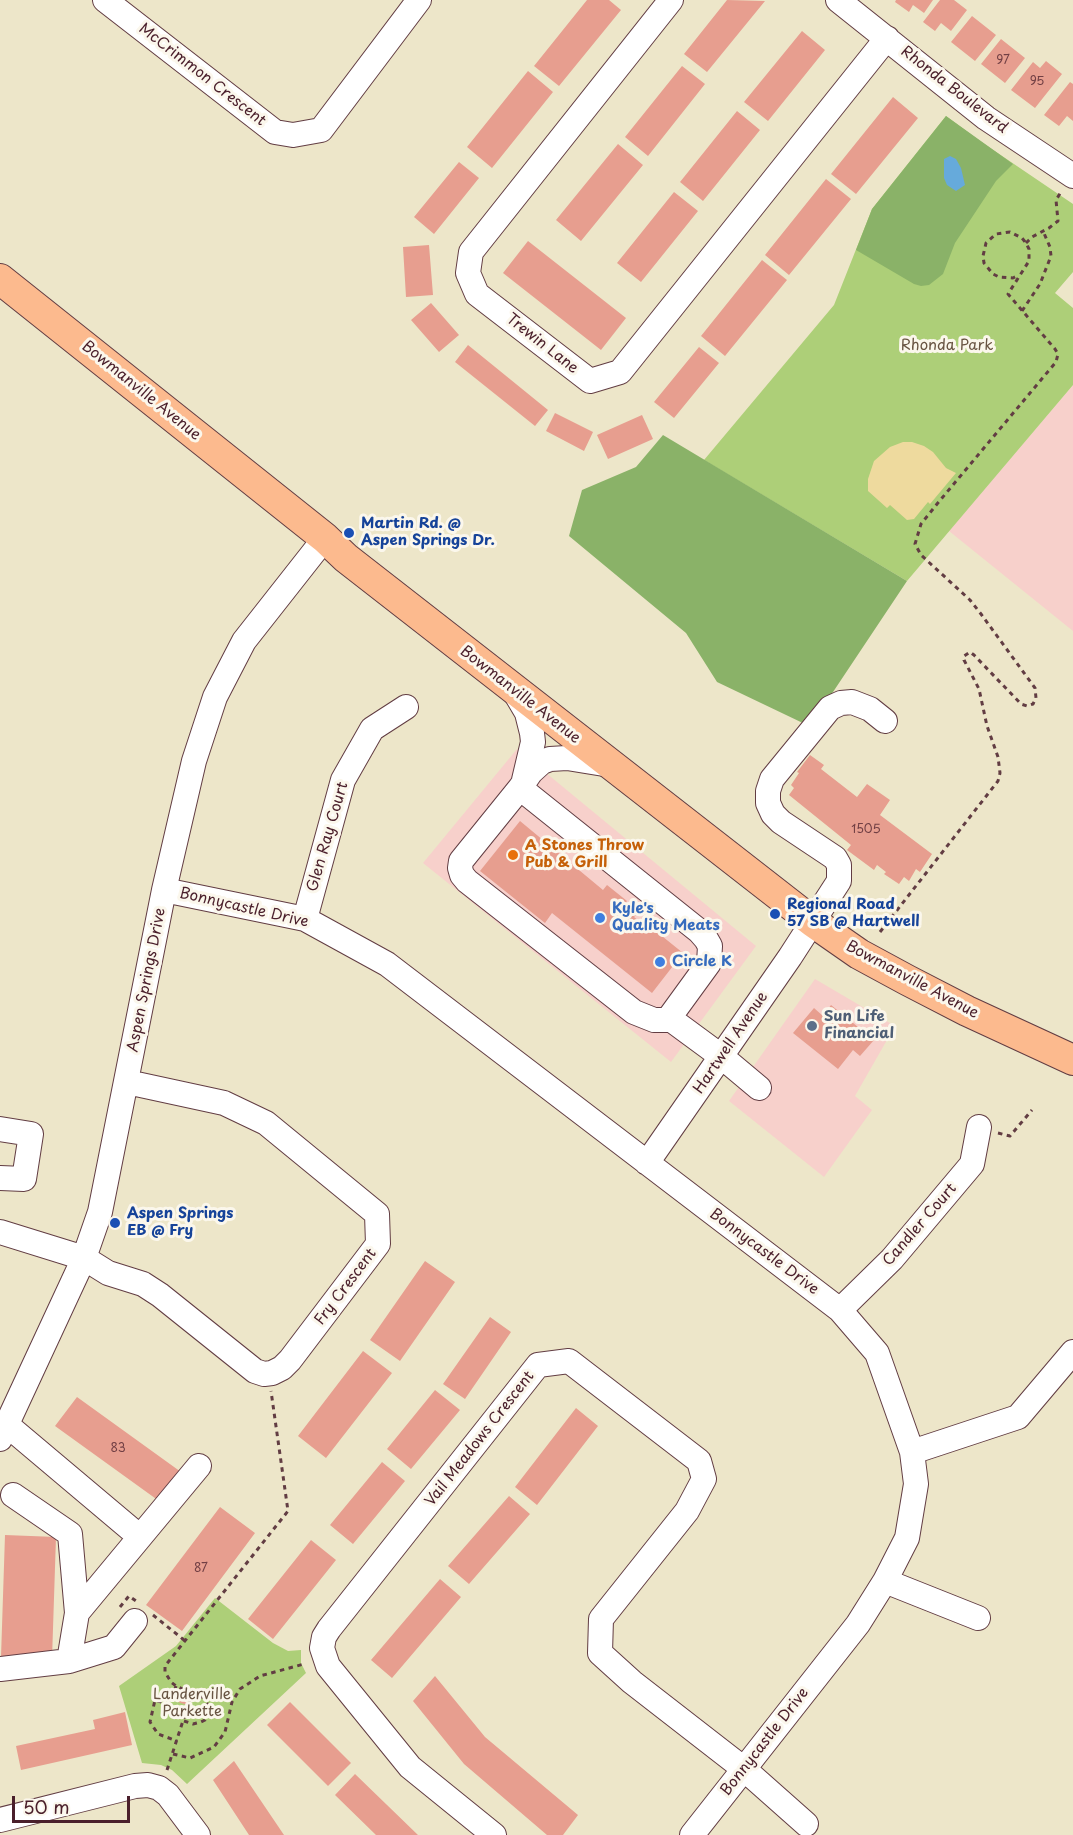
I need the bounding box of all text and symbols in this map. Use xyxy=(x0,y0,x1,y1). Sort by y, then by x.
street label: McCrimmon Crescent xyxy=(135,20,269,130)
street label: Rhonda Boulevard xyxy=(897,43,1011,137)
house number: 97 xyxy=(996,54,1010,68)
house number: 95 xyxy=(1030,75,1044,89)
street label: Trewin Lane xyxy=(502,310,582,378)
park label: Rhonda Park xyxy=(901,337,993,355)
street label: Bowmanville Avenue xyxy=(78,338,204,444)
place label: Martin Rd. @ Aspen Springs Dr. xyxy=(361,515,495,550)
marker: Martin Rd. @ Aspen Springs Dr. xyxy=(342,526,356,540)
street label: Bowmanville Avenue xyxy=(456,642,584,748)
street label: Glen Ray Court xyxy=(304,780,352,894)
house number: 1505 xyxy=(851,823,881,837)
place label: A Stones Throw Pub & Grill xyxy=(525,837,644,872)
marker: A Stones Throw Pub & Grill xyxy=(506,848,520,862)
street label: Bonnycastle Drive xyxy=(178,884,310,932)
place label: Regional Road 57 SB @ Hartwell xyxy=(787,896,920,931)
place label: Kyle's Quality Meats xyxy=(612,900,720,935)
street label: Aspen Springs Drive xyxy=(124,906,170,1054)
marker: Regional Road 57 SB @ Hartwell xyxy=(768,907,782,921)
marker: Kyle's Quality Meats xyxy=(593,911,607,925)
street label: Bowmanville Avenue xyxy=(843,937,981,1023)
place label: Circle K xyxy=(672,953,732,971)
marker: Circle K xyxy=(653,955,667,969)
street label: Hartwell Avenue xyxy=(690,989,772,1097)
place label: Sun Life Financial xyxy=(824,1008,894,1043)
marker: Sun Life Financial xyxy=(805,1019,819,1033)
street label: Candler Court xyxy=(879,1180,961,1270)
place label: Aspen Springs EB @ Fry xyxy=(127,1205,233,1240)
street label: Bonnycastle Drive xyxy=(706,1205,822,1299)
marker: Aspen Springs EB @ Fry xyxy=(108,1216,122,1230)
street label: Fry Crescent xyxy=(311,1245,381,1329)
street label: Vail Meadows Crescent xyxy=(422,1368,538,1510)
house number: 83 xyxy=(110,1442,126,1456)
house number: 87 xyxy=(194,1562,208,1576)
street label: Bonnycastle Drive xyxy=(717,1684,813,1800)
park label: Landerville Parkette xyxy=(153,1686,231,1721)
scale bar xyxy=(15,1784,134,1822)
text: 50 m xyxy=(23,1793,70,1820)

